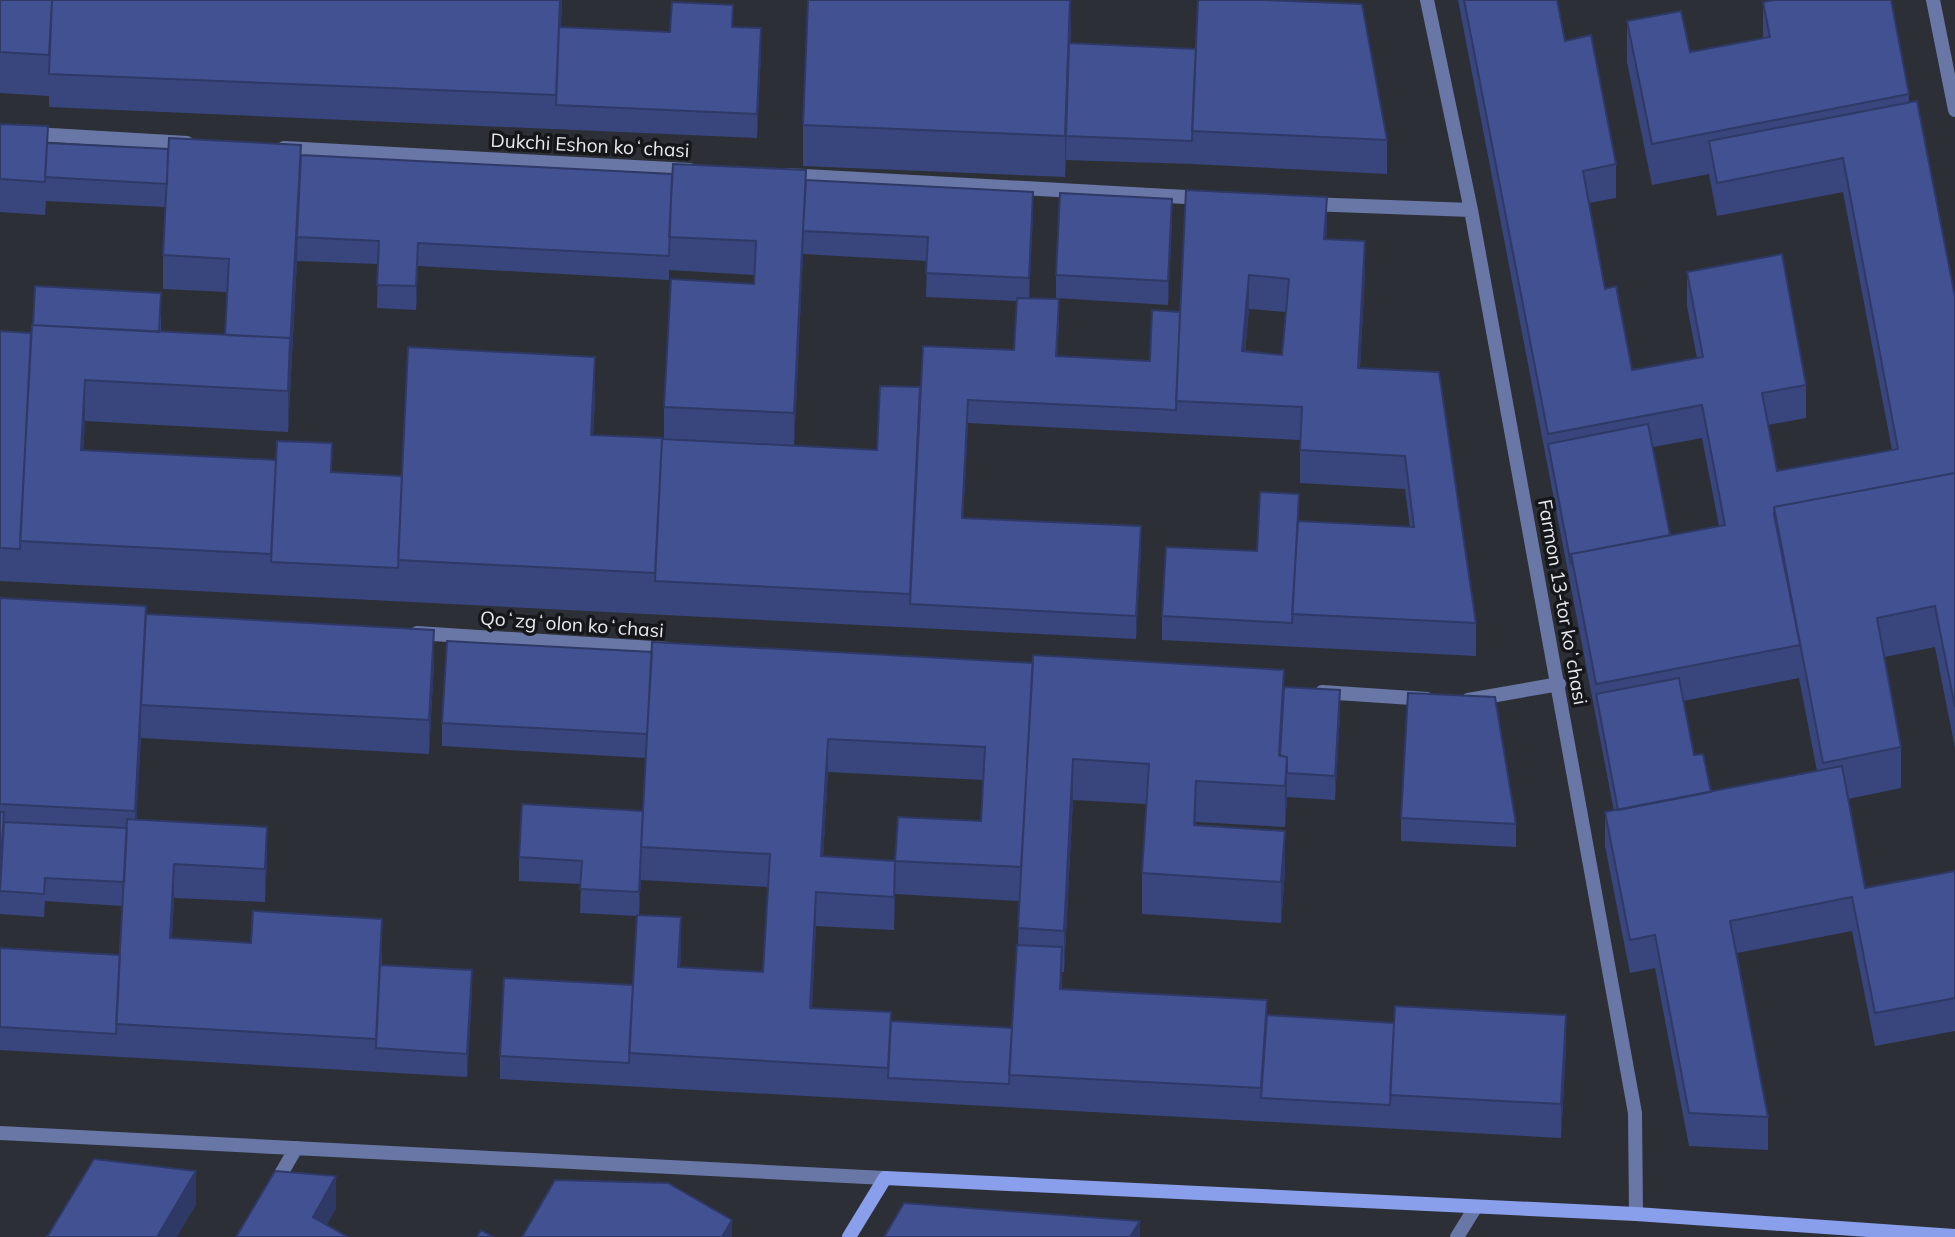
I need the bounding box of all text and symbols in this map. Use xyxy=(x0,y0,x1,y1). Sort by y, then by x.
street label: Dukchi Eshon koʻchasi xyxy=(490,128,690,162)
street label: Farmon 13-tor koʻchasi xyxy=(1533,497,1593,707)
street label: Qoʻzgʻolon koʻchasi xyxy=(480,606,664,642)

